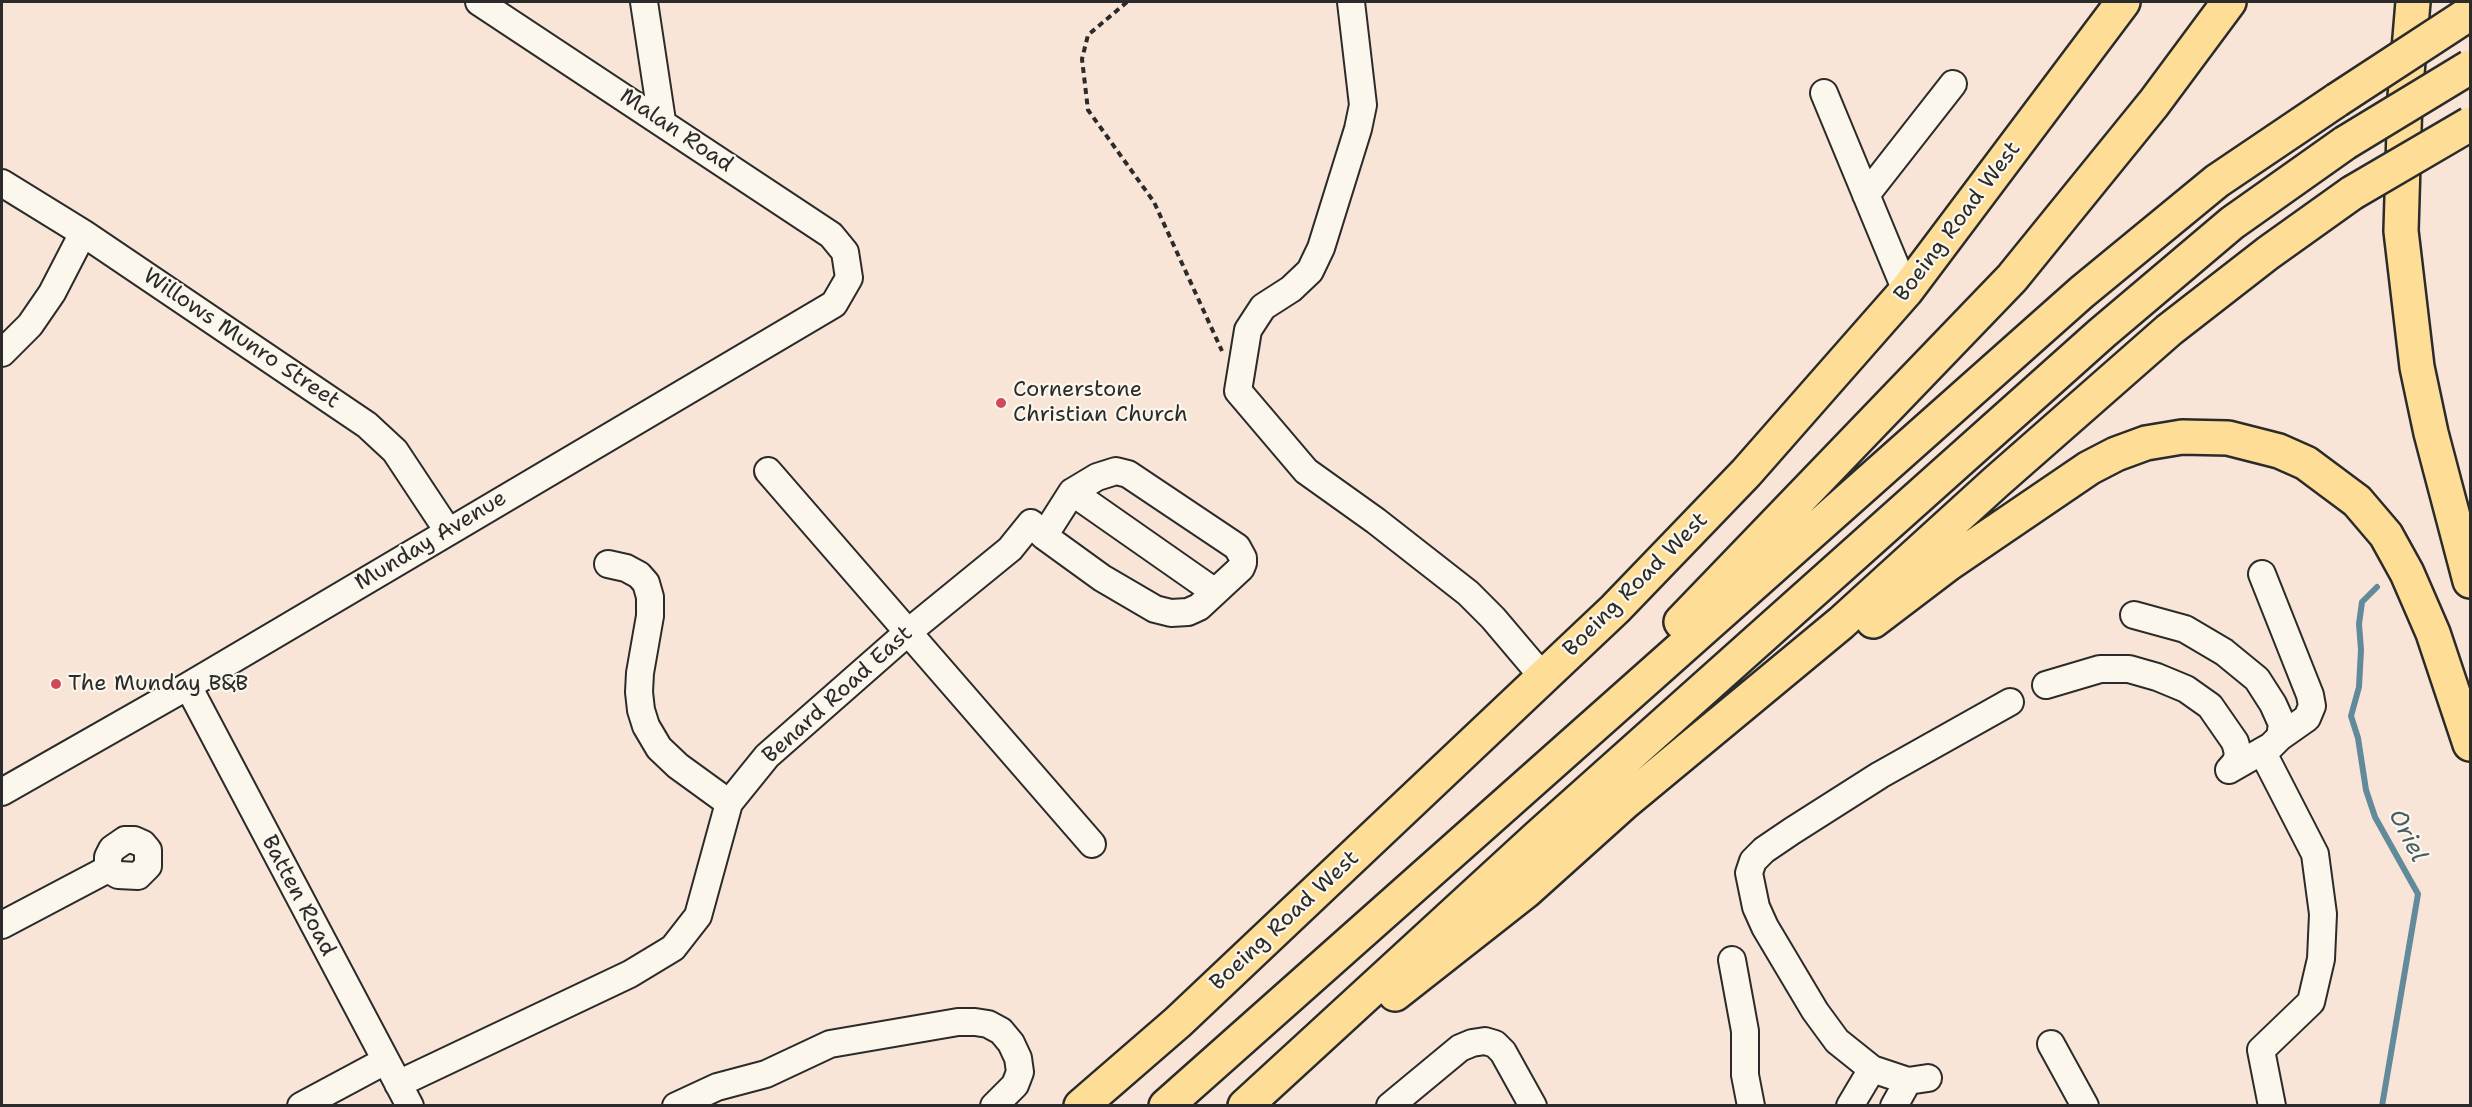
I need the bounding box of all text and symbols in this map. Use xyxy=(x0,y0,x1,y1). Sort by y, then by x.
street label: Malan Road xyxy=(614,83,738,179)
street label: Boeing Road West xyxy=(1889,137,2027,307)
street label: Willows Munro Street xyxy=(138,263,344,415)
place label: Cornerstone Christian Church xyxy=(1013,377,1188,428)
marker: Cornerstone Christian Church xyxy=(994,396,1008,410)
street label: Munday Avenue xyxy=(351,485,511,597)
street label: Boeing Road West xyxy=(1558,507,1714,663)
street label: Benard Road East xyxy=(758,621,918,769)
place label: The Munday B&B xyxy=(68,671,248,697)
marker: The Munday B&B xyxy=(49,677,63,691)
water label: Oriel xyxy=(2382,805,2432,867)
street label: Batten Road xyxy=(255,831,341,961)
street label: Boeing Road West xyxy=(1205,845,1365,997)

